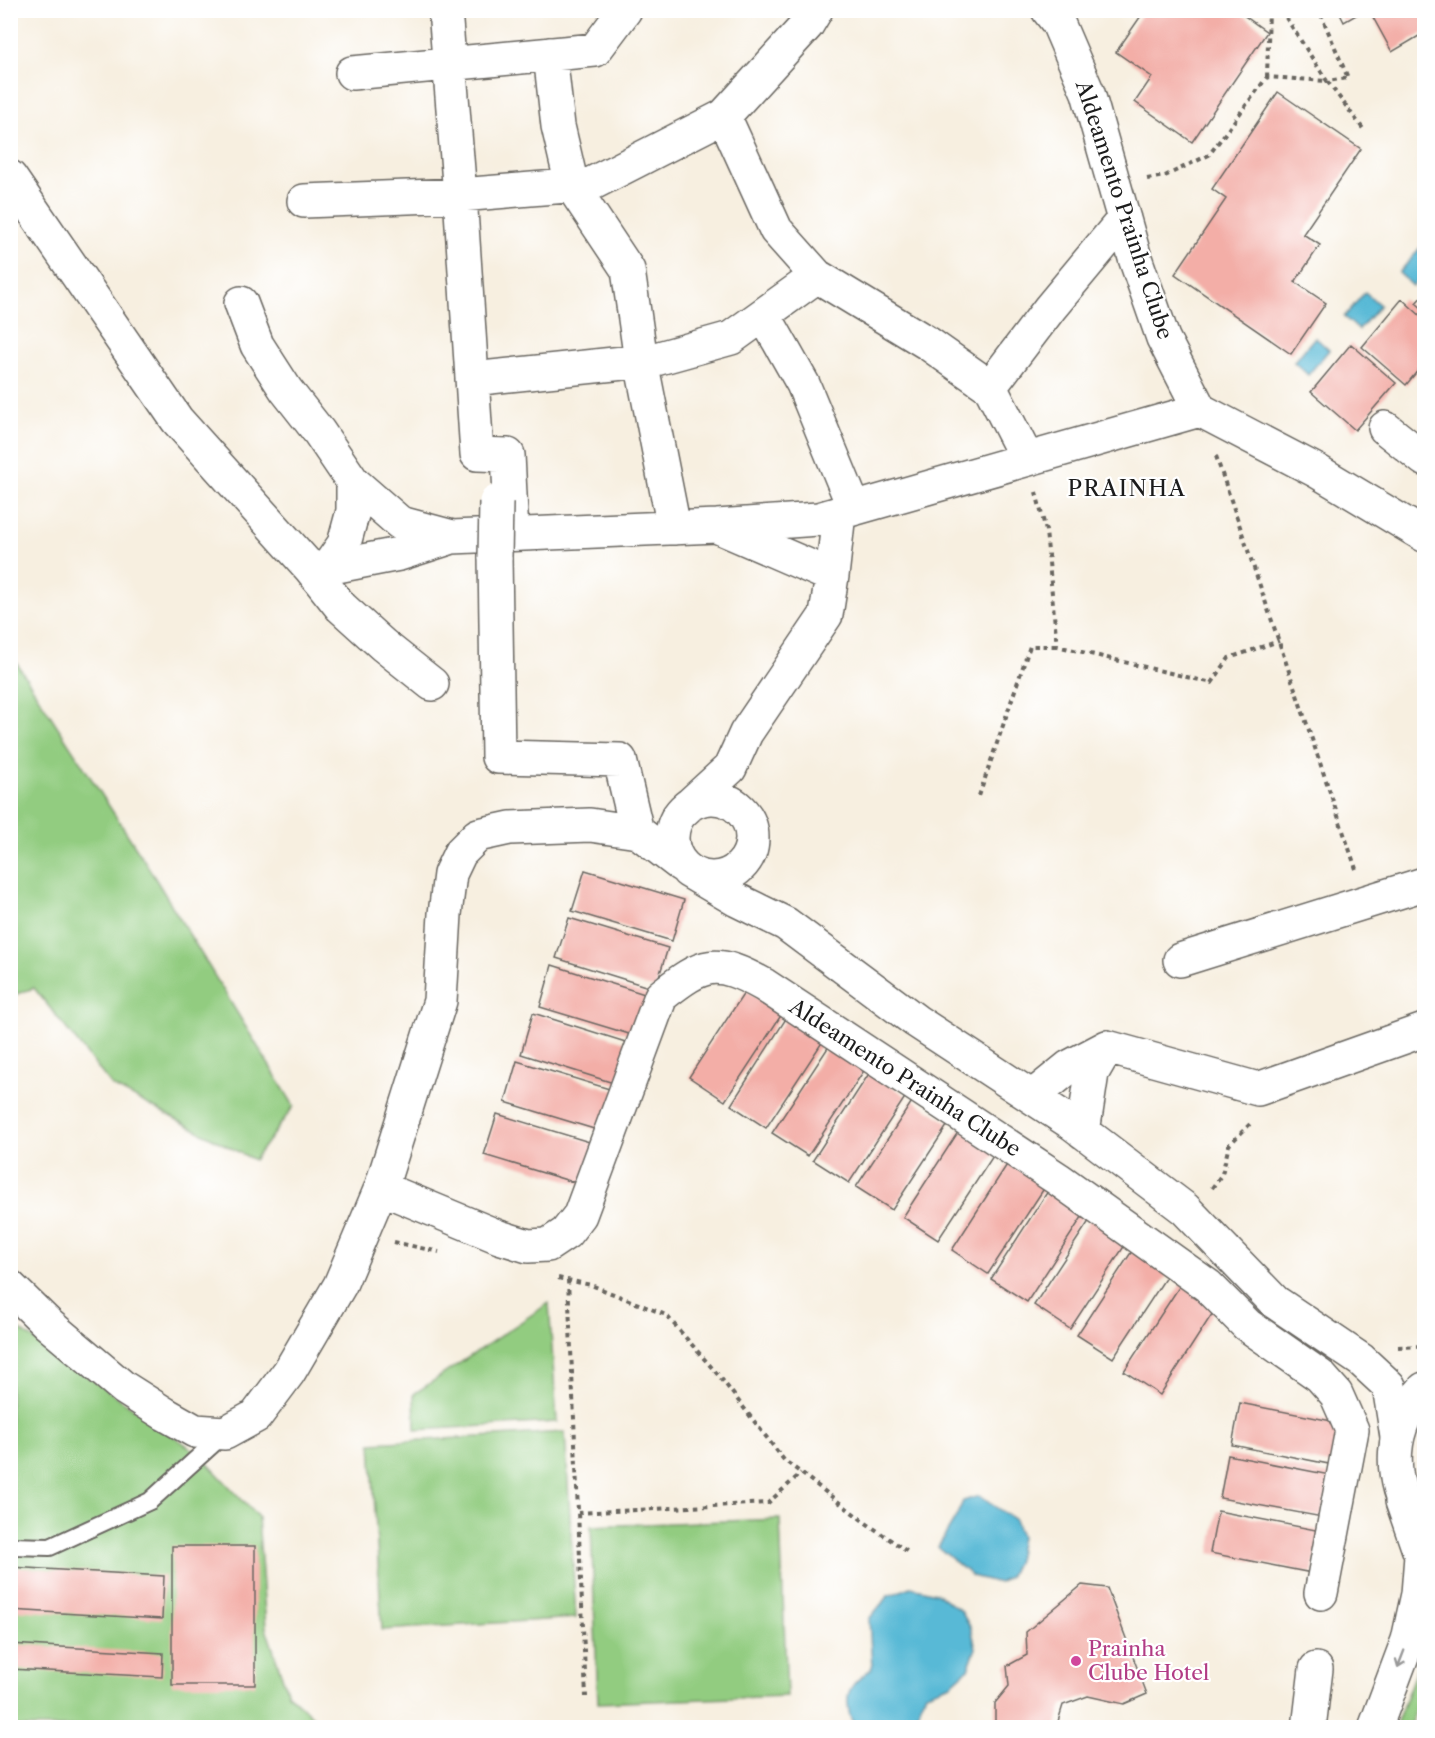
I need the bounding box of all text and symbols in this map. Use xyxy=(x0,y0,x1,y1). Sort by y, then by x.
street label: Aldeamento Prainha Clube xyxy=(1071,76,1178,342)
district label: PRAINHA xyxy=(1068,475,1186,502)
street label: Aldeamento Prainha Clube xyxy=(784,993,1025,1162)
place label: Prainha Clube Hotel xyxy=(1088,1636,1209,1685)
one-way arrow xyxy=(1395,1649,1406,1668)
marker: Prainha Clube Hotel xyxy=(1069,1654,1083,1668)

